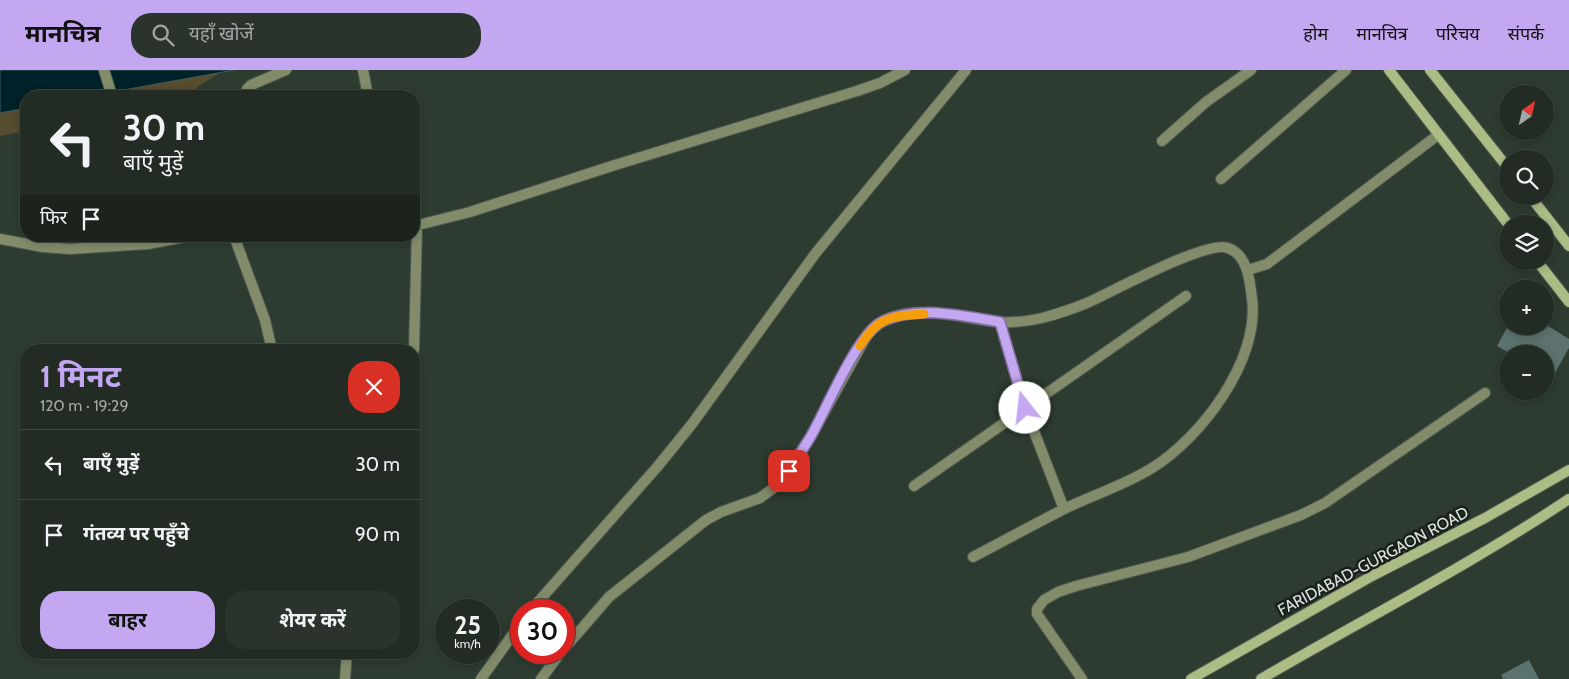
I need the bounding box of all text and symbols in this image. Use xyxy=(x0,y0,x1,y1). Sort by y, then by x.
search box xyxy=(131,13,481,58)
text: मानचित्र xyxy=(25,19,101,48)
icon: search xyxy=(149,21,177,49)
text: यहाँ खोजें xyxy=(189,22,254,45)
text: होम xyxy=(1303,23,1328,45)
text: मानचित्र xyxy=(1356,23,1408,45)
text: परिचय xyxy=(1436,23,1480,45)
text: संपर्क xyxy=(1508,23,1544,45)
north arrow xyxy=(1499,85,1554,140)
map controls xyxy=(1499,85,1554,400)
text: 30 m xyxy=(123,106,205,149)
icon: left xyxy=(40,110,105,175)
text: बाएँ मुड़ें xyxy=(123,149,183,176)
button: search xyxy=(1499,150,1554,205)
icon: arrive xyxy=(77,205,105,233)
text: फिर xyxy=(40,206,67,229)
button: layers xyxy=(1499,215,1554,270)
button: + xyxy=(1499,280,1554,335)
button: − xyxy=(1499,345,1554,400)
text: 1 मिनट xyxy=(40,358,121,395)
button: close xyxy=(348,361,400,413)
position arrow xyxy=(998,381,1050,433)
text: 120 m · 19:29 xyxy=(40,396,129,415)
pin xyxy=(768,450,810,492)
icon: left xyxy=(40,451,68,479)
text: बाएँ मुड़ें xyxy=(83,452,139,475)
text: 30 m xyxy=(356,453,400,476)
icon: arrive xyxy=(775,457,803,485)
street label: FARIDABAD-GURGAON ROAD xyxy=(1274,503,1472,619)
icon: arrive xyxy=(40,521,68,549)
text: गंतव्य पर पहुँचे xyxy=(83,522,189,545)
text: 90 m xyxy=(355,523,400,546)
button: बाहर xyxy=(40,591,215,649)
button: शेयर करें xyxy=(225,591,400,649)
speed limit sign: 30 xyxy=(510,599,575,664)
text: 25 xyxy=(454,610,481,640)
text: km/h xyxy=(454,636,481,651)

